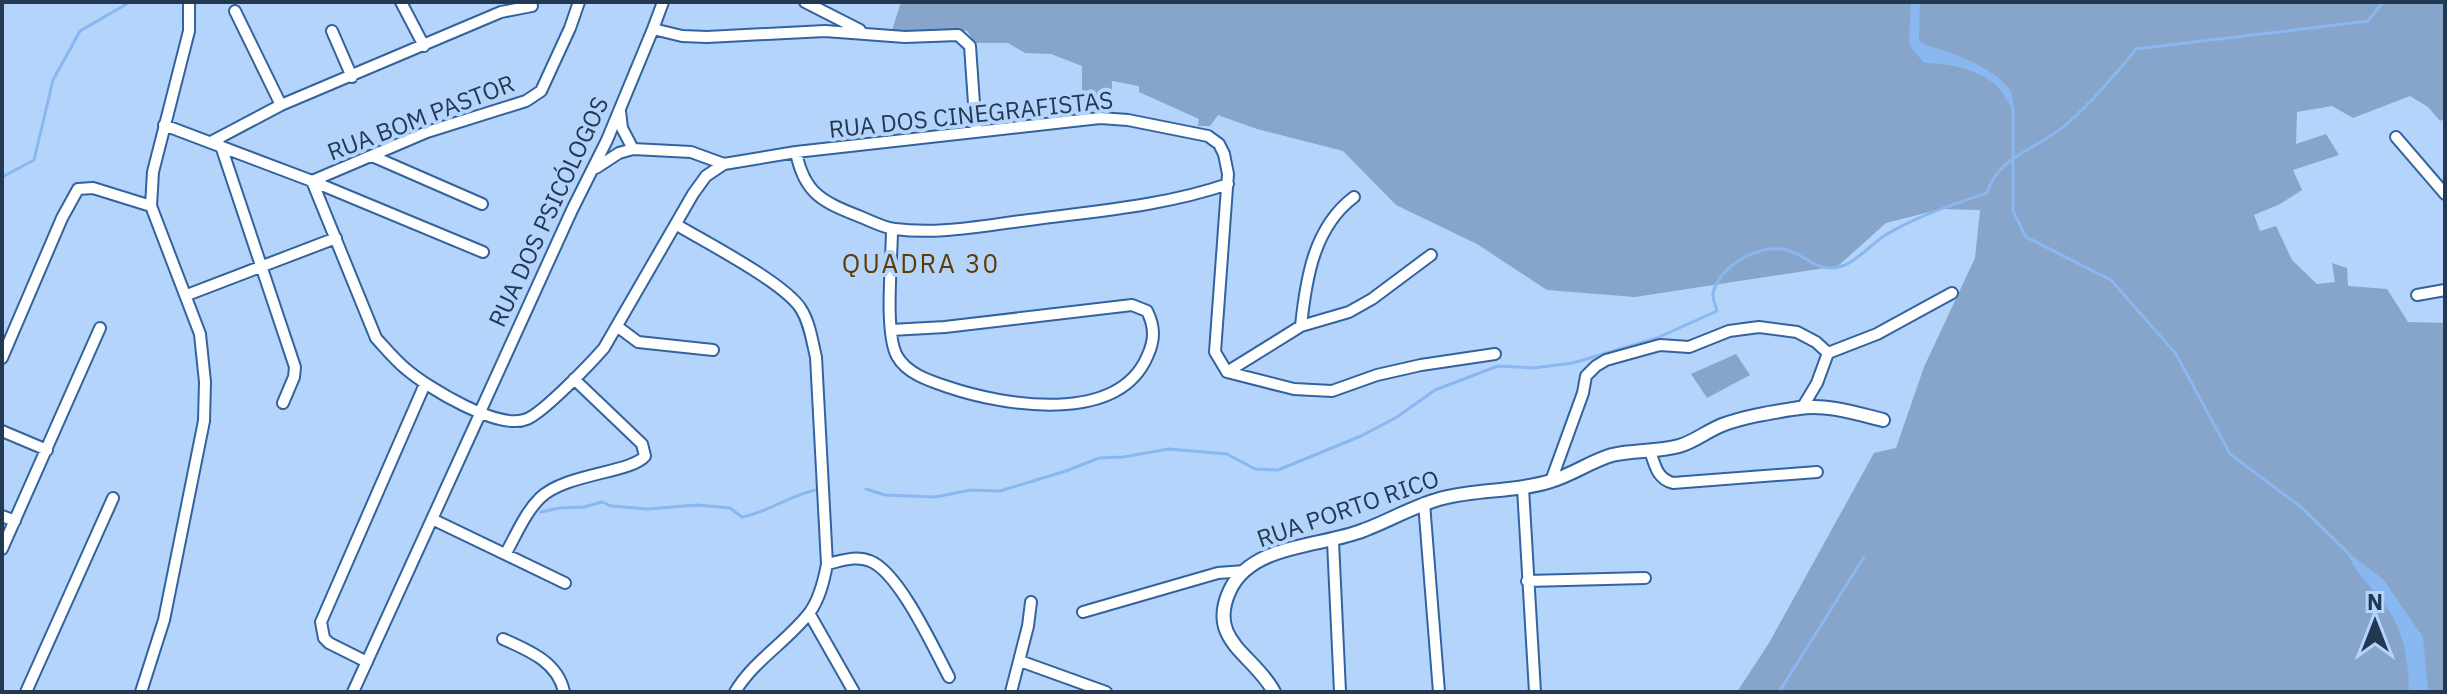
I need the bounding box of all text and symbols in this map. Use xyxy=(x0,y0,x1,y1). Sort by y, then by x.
street label: RUA BOM PASTOR xyxy=(322,67,519,167)
street label: RUA DOS CINEGRAFISTAS xyxy=(827,83,1115,145)
street label: RUA DOS PSICÓLOGOS xyxy=(481,91,616,332)
district label: QUADRA 30 xyxy=(842,246,1000,280)
street label: RUA PORTO RICO xyxy=(1252,462,1443,554)
north arrow xyxy=(2335,582,2415,662)
text: N xyxy=(2367,587,2383,616)

